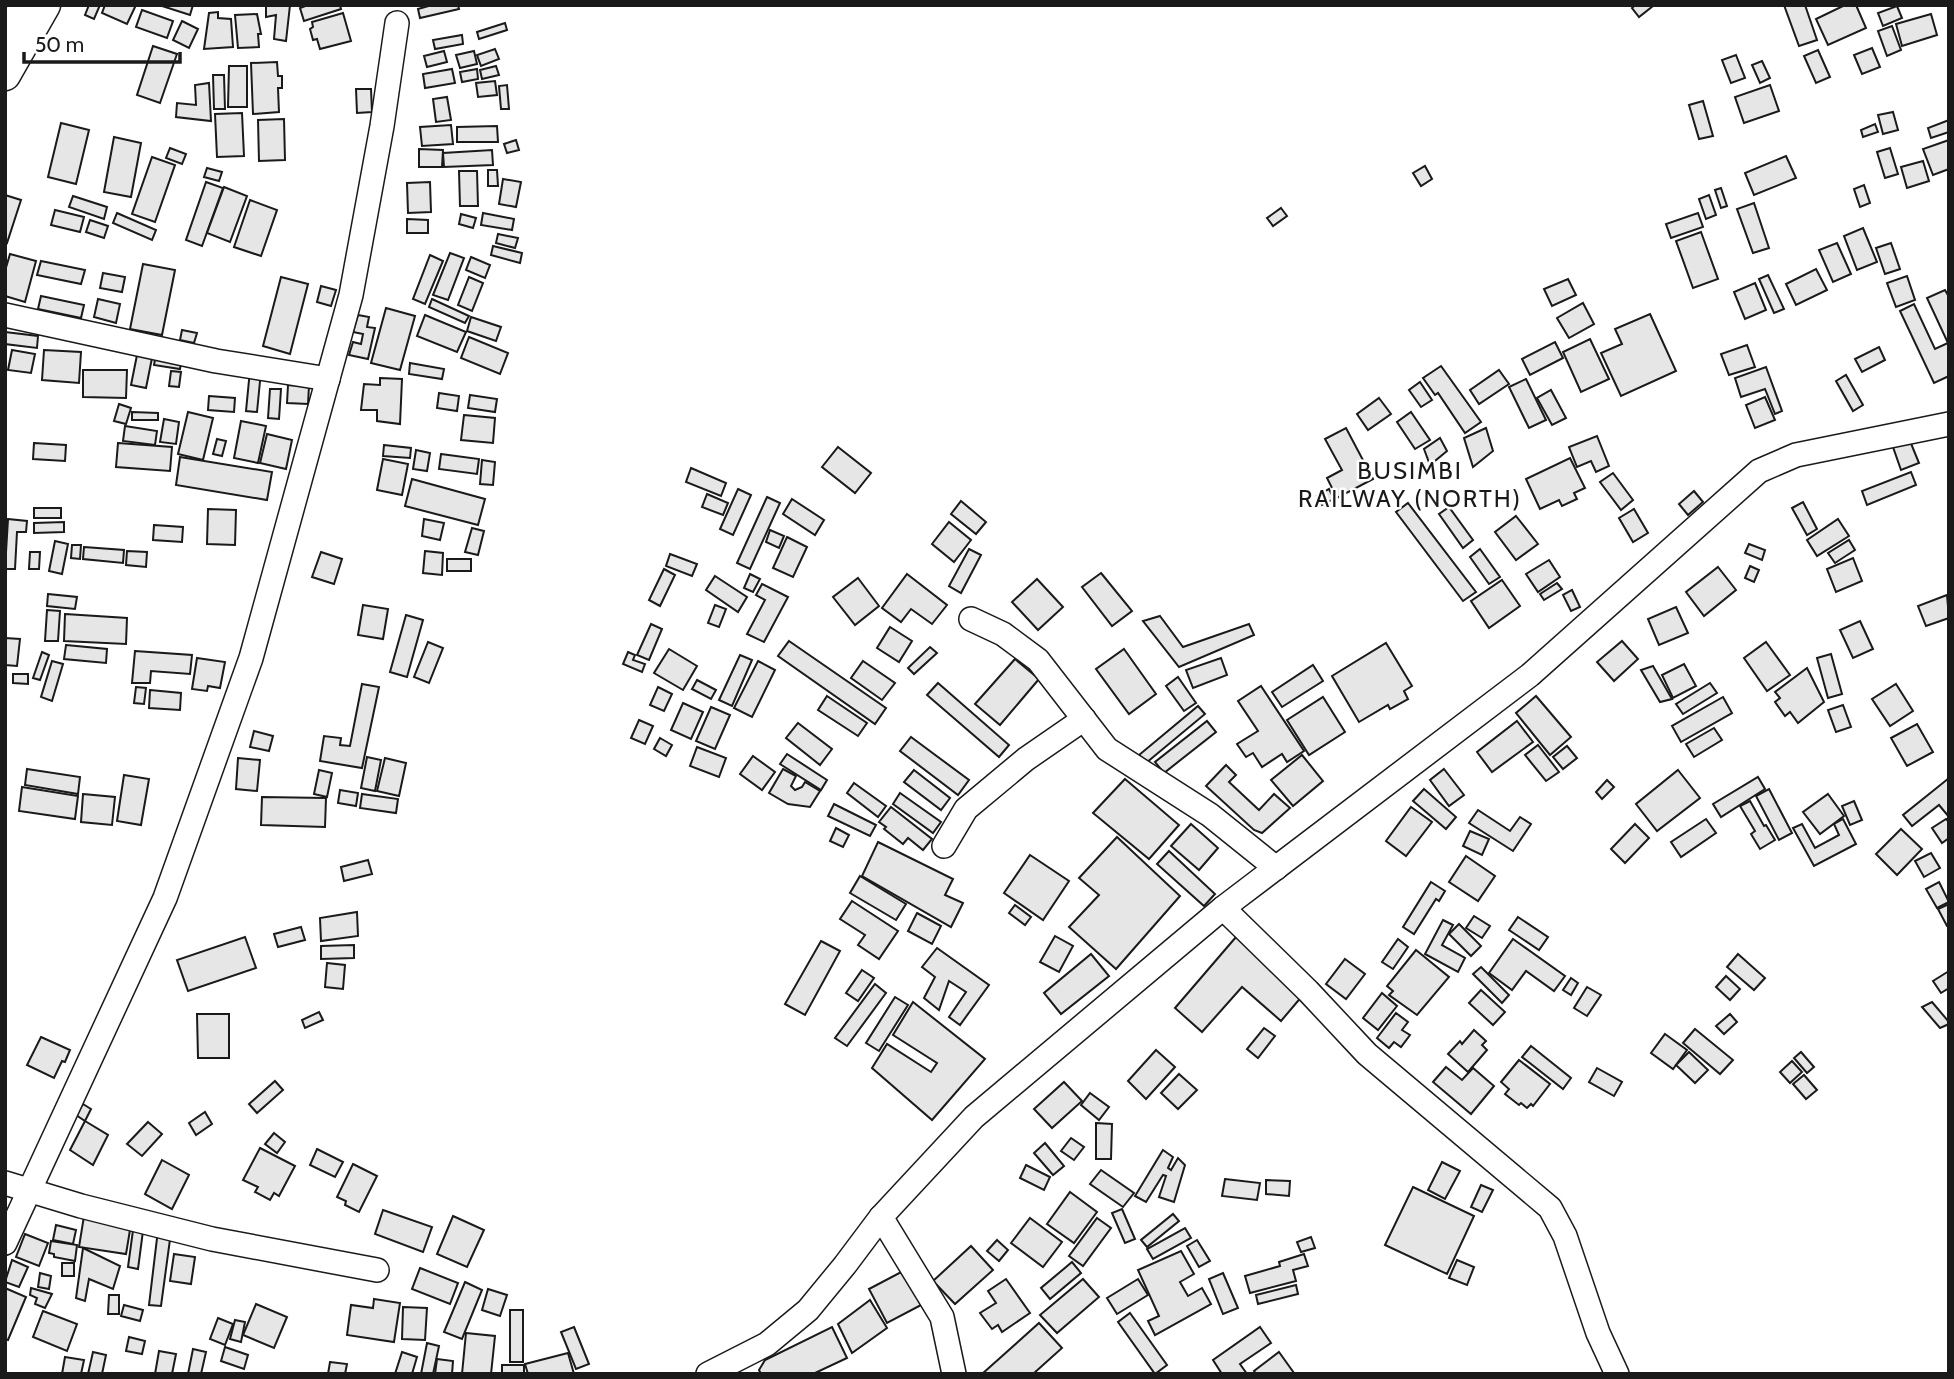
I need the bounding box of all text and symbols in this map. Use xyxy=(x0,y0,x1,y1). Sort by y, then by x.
scale bar xyxy=(24,21,180,65)
text: 50 m xyxy=(35,32,84,57)
district label: BUSIMBI RAILWAY (NORTH) xyxy=(1298,456,1522,513)

